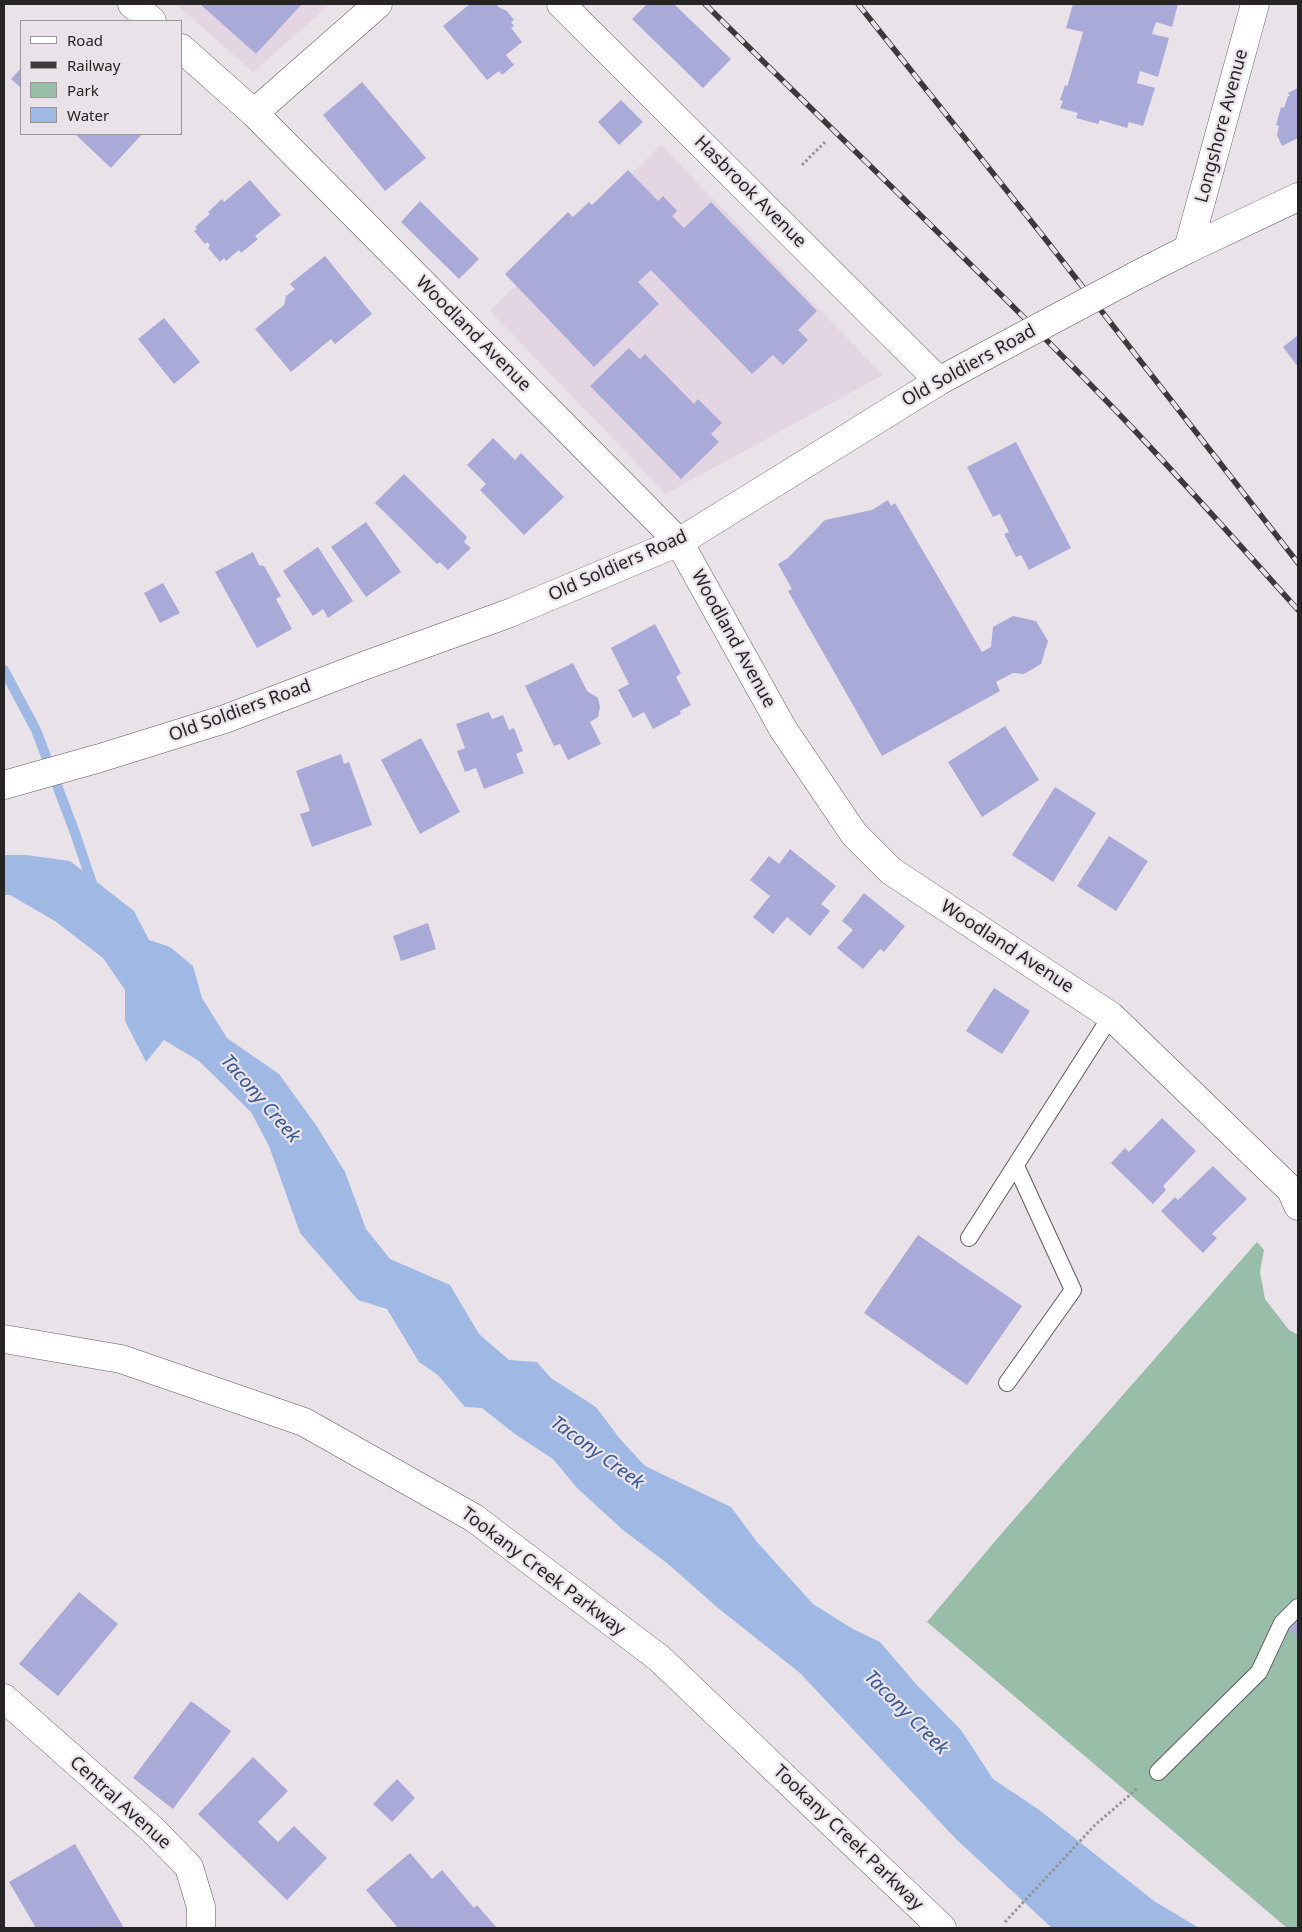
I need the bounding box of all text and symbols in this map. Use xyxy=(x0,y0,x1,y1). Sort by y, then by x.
legend xyxy=(20,20,182,135)
text: Road xyxy=(67,30,103,50)
street label: Longshore Avenue xyxy=(1191,47,1253,205)
text: Railway xyxy=(67,55,120,75)
text: Park xyxy=(67,80,99,100)
text: Water xyxy=(67,105,109,125)
street label: Hasbrook Avenue xyxy=(690,132,810,252)
street label: Woodland Avenue xyxy=(411,272,535,396)
street label: Old Soldiers Road xyxy=(898,320,1040,412)
street label: Old Soldiers Road xyxy=(545,526,691,606)
street label: Woodland Avenue xyxy=(686,566,780,712)
street label: Old Soldiers Road xyxy=(166,675,314,747)
street label: Woodland Avenue xyxy=(937,896,1077,998)
water label: Tacony Creek xyxy=(215,1050,305,1148)
water label: Tacony Creek xyxy=(546,1412,648,1494)
street label: Tookany Creek Parkway xyxy=(457,1503,629,1641)
water label: Tacony Creek xyxy=(859,1666,953,1760)
street label: Central Avenue xyxy=(65,1752,175,1854)
street label: Tookany Creek Parkway xyxy=(769,1761,927,1915)

